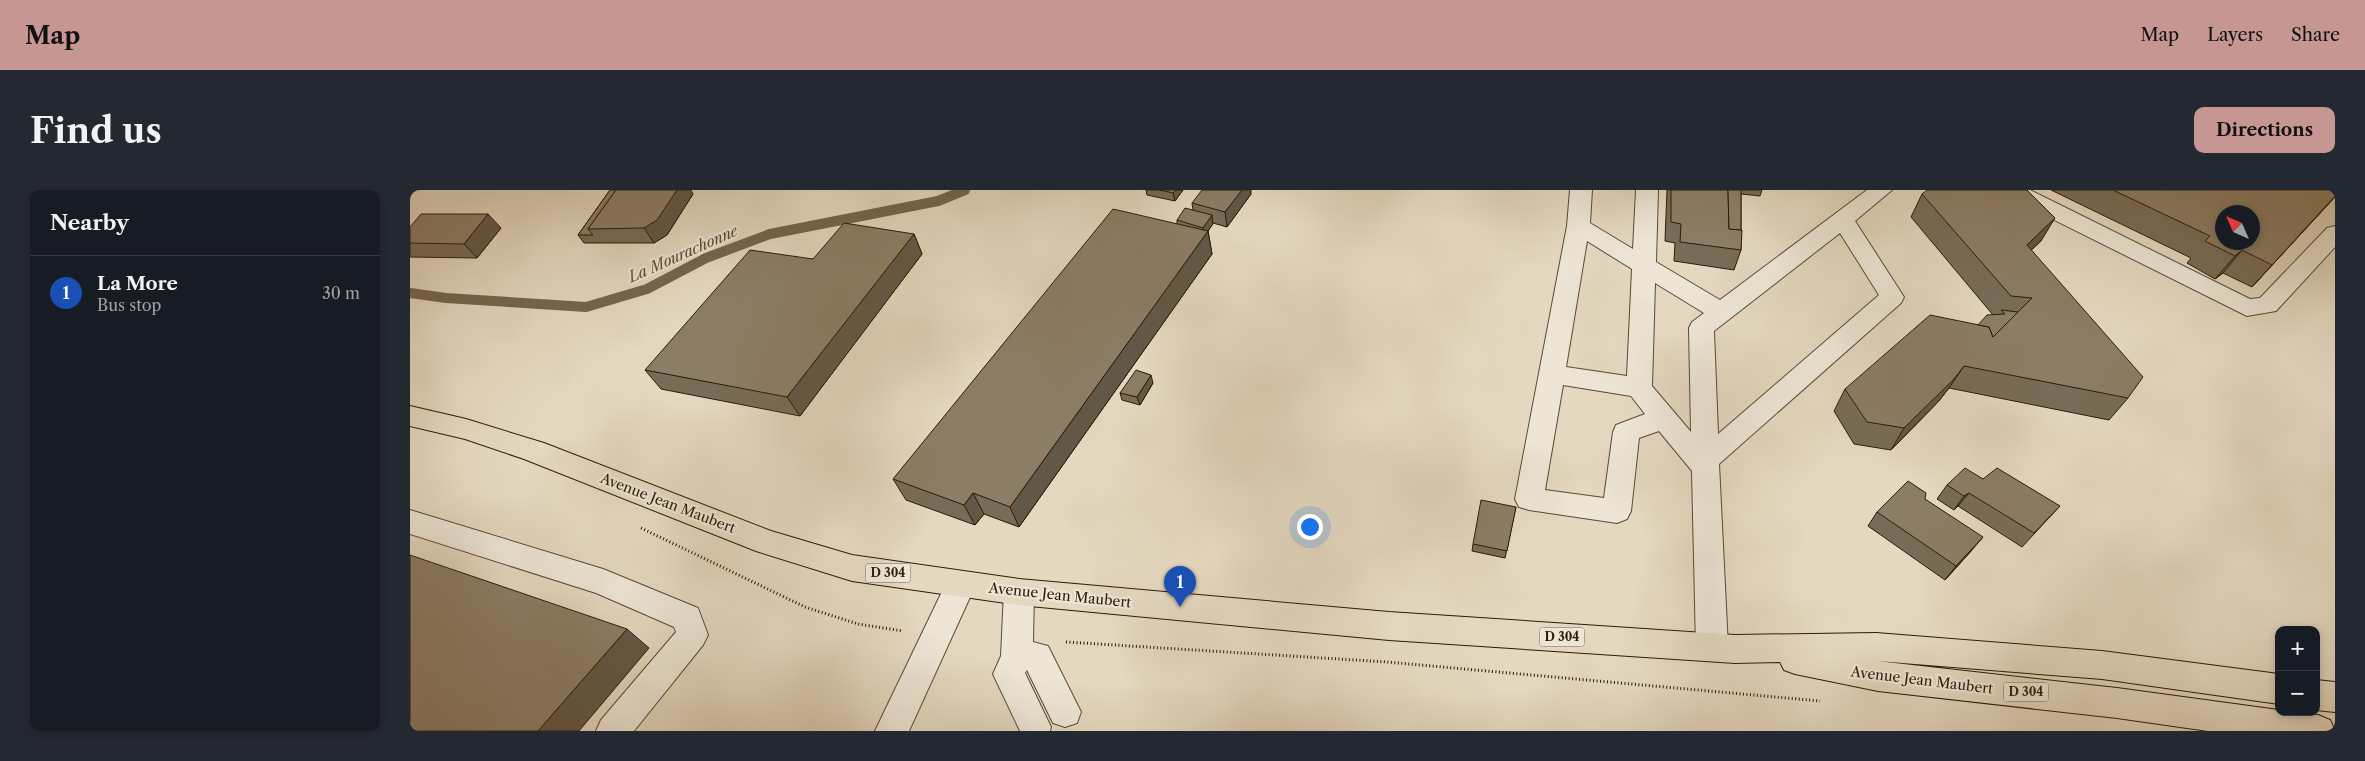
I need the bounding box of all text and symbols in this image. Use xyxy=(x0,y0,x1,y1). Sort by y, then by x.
text: Map xyxy=(25,21,80,50)
text: Map xyxy=(2141,24,2179,46)
text: Layers xyxy=(2207,24,2263,46)
text: Share xyxy=(2291,24,2340,46)
button: Directions xyxy=(2194,107,2335,153)
text: Find us xyxy=(30,109,162,152)
north arrow xyxy=(2215,205,2260,250)
text: Nearby xyxy=(50,210,129,235)
water label: La Mourachonne xyxy=(624,221,741,287)
text: La More xyxy=(97,272,178,295)
text: 1 xyxy=(62,283,70,303)
text: 30 m xyxy=(322,283,360,303)
text: Bus stop xyxy=(97,295,161,315)
street label: Avenue Jean Maubert xyxy=(597,469,738,537)
your location xyxy=(1297,514,1323,540)
road number: D 304 xyxy=(866,563,910,582)
pin: 1 xyxy=(1164,566,1196,607)
street label: Avenue Jean Maubert xyxy=(987,578,1132,611)
map controls xyxy=(2275,626,2320,716)
button: + xyxy=(2275,626,2320,671)
road number: D 304 xyxy=(1540,628,1584,647)
street label: Avenue Jean Maubert xyxy=(1849,662,1994,698)
button: − xyxy=(2275,671,2320,716)
road number: D 304 xyxy=(2004,682,2048,702)

